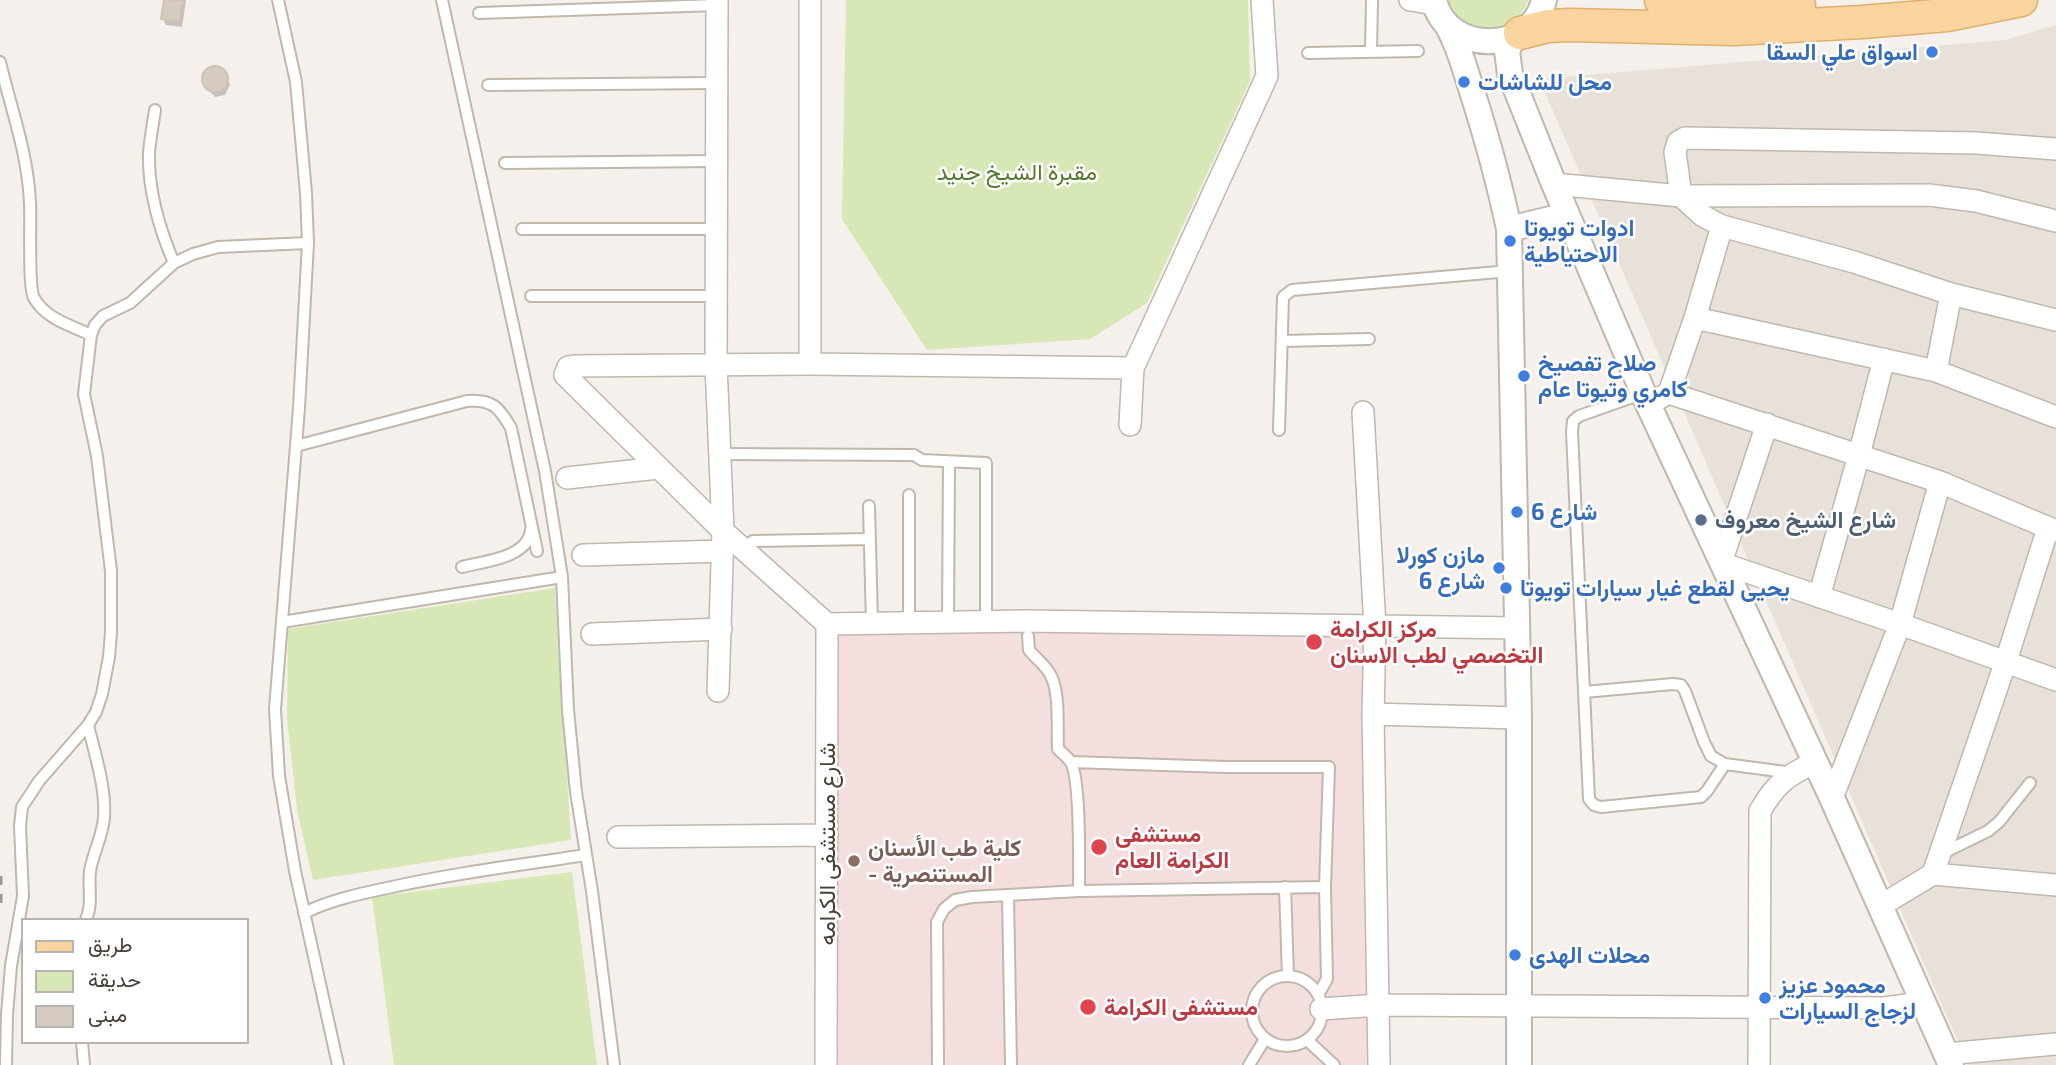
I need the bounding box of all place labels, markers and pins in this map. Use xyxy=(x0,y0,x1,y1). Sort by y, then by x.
place label: اسواق علي السقا xyxy=(1766,38,1918,66)
marker: اسواق علي السقا xyxy=(1924,44,1940,60)
place label: محل للشاشات xyxy=(1478,68,1612,96)
marker: محل للشاشات xyxy=(1456,74,1472,90)
place label: ادوات تويوتا الاحتياطية xyxy=(1524,214,1634,268)
marker: ادوات تويوتا الاحتياطية xyxy=(1502,233,1518,249)
place label: صلاح تفصيخ كامري وتيوتا عام xyxy=(1538,349,1688,403)
marker: صلاح تفصيخ كامري وتيوتا عام xyxy=(1516,368,1532,384)
place label: شارع 6 xyxy=(1531,498,1597,526)
marker: شارع 6 xyxy=(1509,504,1525,520)
place label: شارع الشيخ معروف xyxy=(1715,506,1896,534)
marker: شارع الشيخ معروف xyxy=(1693,512,1709,528)
place label: مازن كورلا شارع 6 xyxy=(1396,541,1485,595)
marker: مازن كورلا شارع 6 xyxy=(1491,560,1507,576)
place label: يحيى لقطع غيار سيارات تويوتا xyxy=(1520,574,1790,602)
marker: يحيى لقطع غيار سيارات تويوتا xyxy=(1498,580,1514,596)
place label: مركز الكرامة التخصصي لطب الاسنان xyxy=(1330,615,1543,669)
marker: مركز الكرامة التخصصي لطب الاسنان xyxy=(1304,632,1324,652)
place label: مستشفى الكرامة العام xyxy=(1115,820,1229,874)
place label: كلية طب الأسنان - المستنصرية xyxy=(868,834,1021,888)
marker: مستشفى الكرامة العام xyxy=(1089,837,1109,857)
marker: كلية طب الأسنان - المستنصرية xyxy=(846,853,862,869)
place label: محلات الهدى xyxy=(1529,941,1650,969)
marker: محلات الهدى xyxy=(1507,947,1523,963)
place label: محمود عزيز لزجاج السيارات xyxy=(1779,971,1916,1025)
marker: محمود عزيز لزجاج السيارات xyxy=(1757,990,1773,1006)
place label: مستشفى الكرامة xyxy=(1104,993,1258,1021)
marker: مستشفى الكرامة xyxy=(1078,997,1098,1017)

